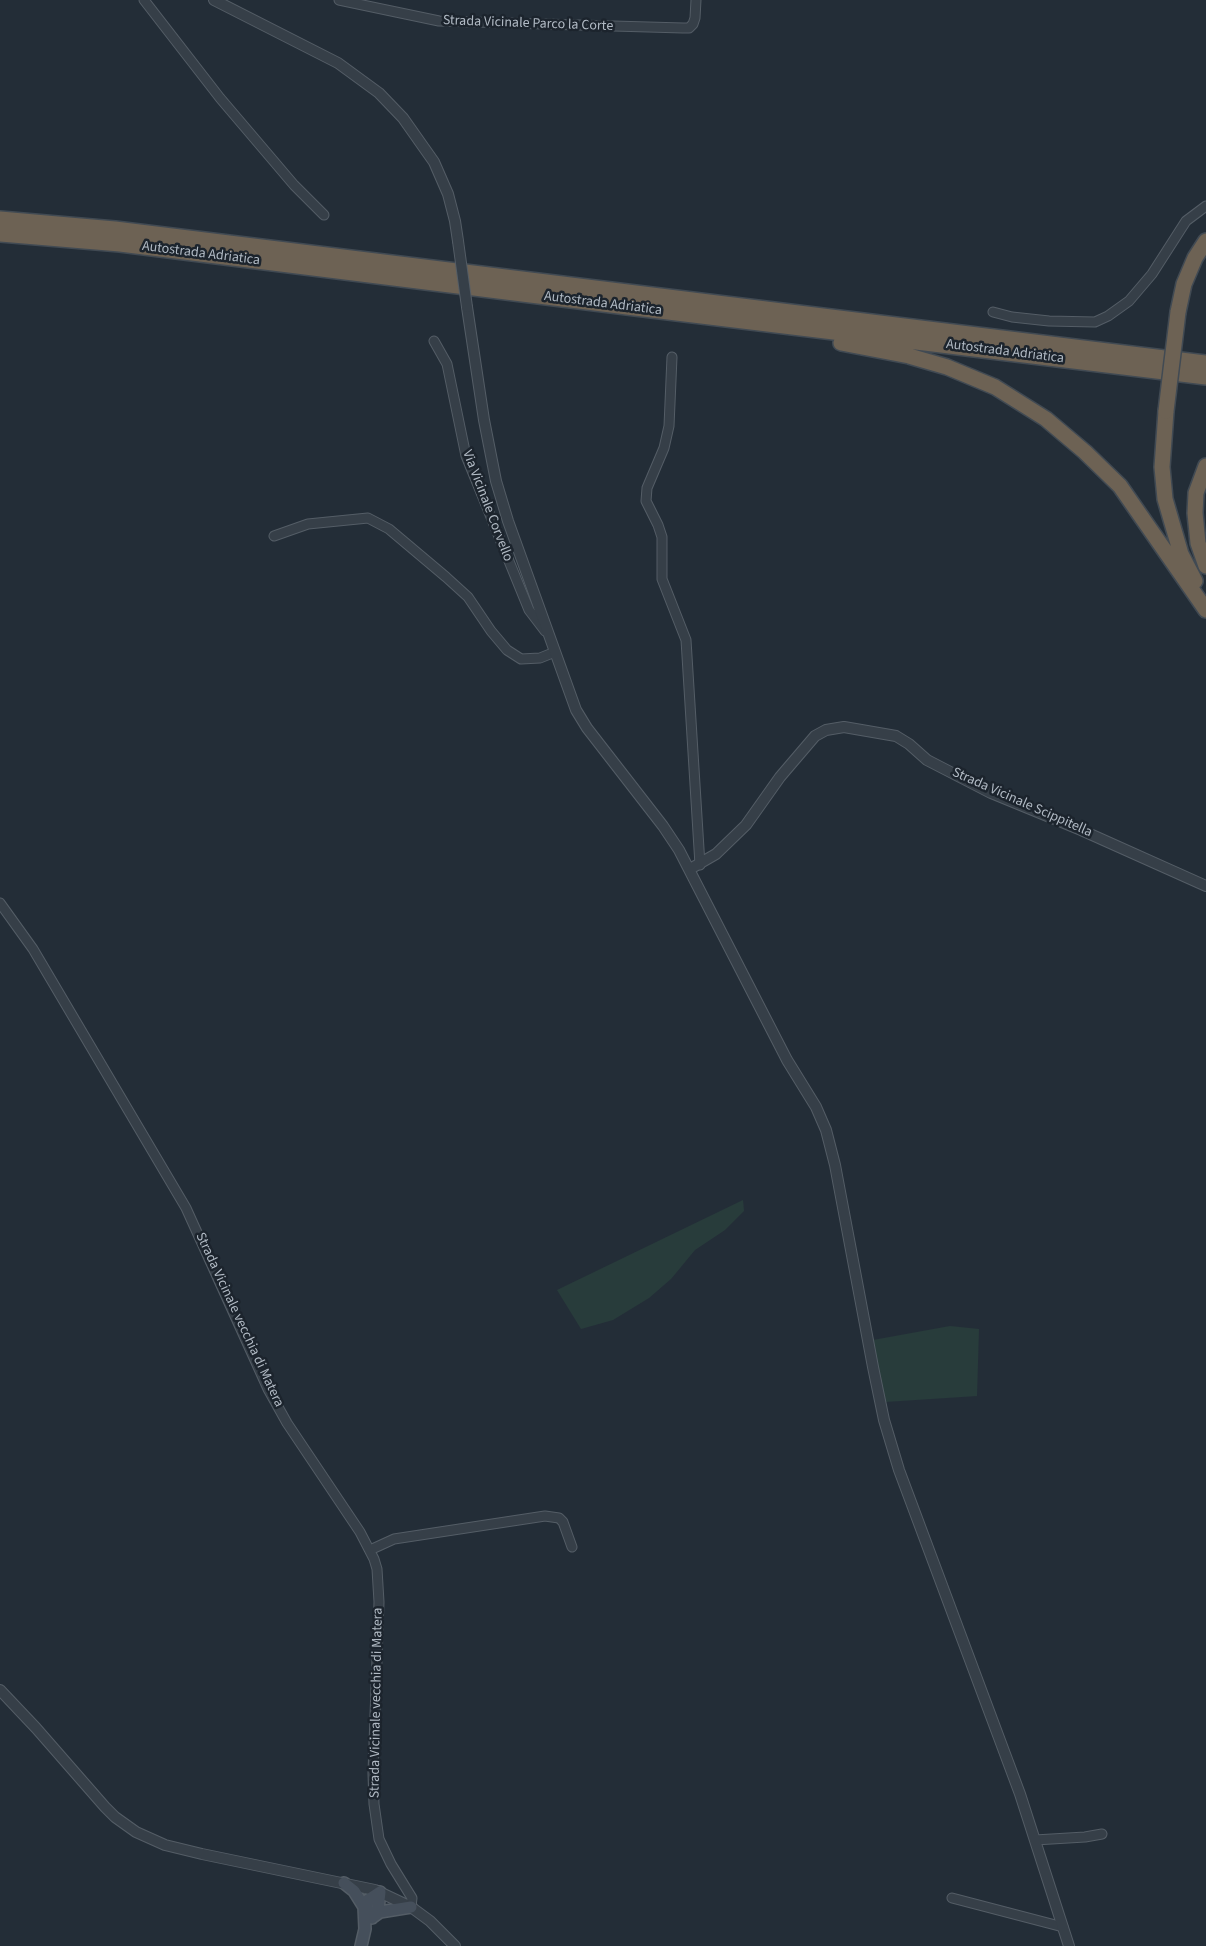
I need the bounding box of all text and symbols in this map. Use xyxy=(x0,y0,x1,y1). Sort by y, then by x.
street label: Strada Vicinale Parco la Corte xyxy=(442,13,614,35)
street label: Autostrada Adriatica xyxy=(141,238,261,270)
street label: Autostrada Adriatica xyxy=(543,288,663,320)
street label: Autostrada Adriatica xyxy=(945,336,1065,368)
street label: Via Vicinale Corvello xyxy=(458,448,516,564)
street label: Strada Vicinale Scippitella xyxy=(949,765,1095,841)
street label: Strada Vicinale vecchia di Matera xyxy=(191,1230,287,1410)
street label: Strada Vicinale vecchia di Matera xyxy=(367,1608,387,1798)

